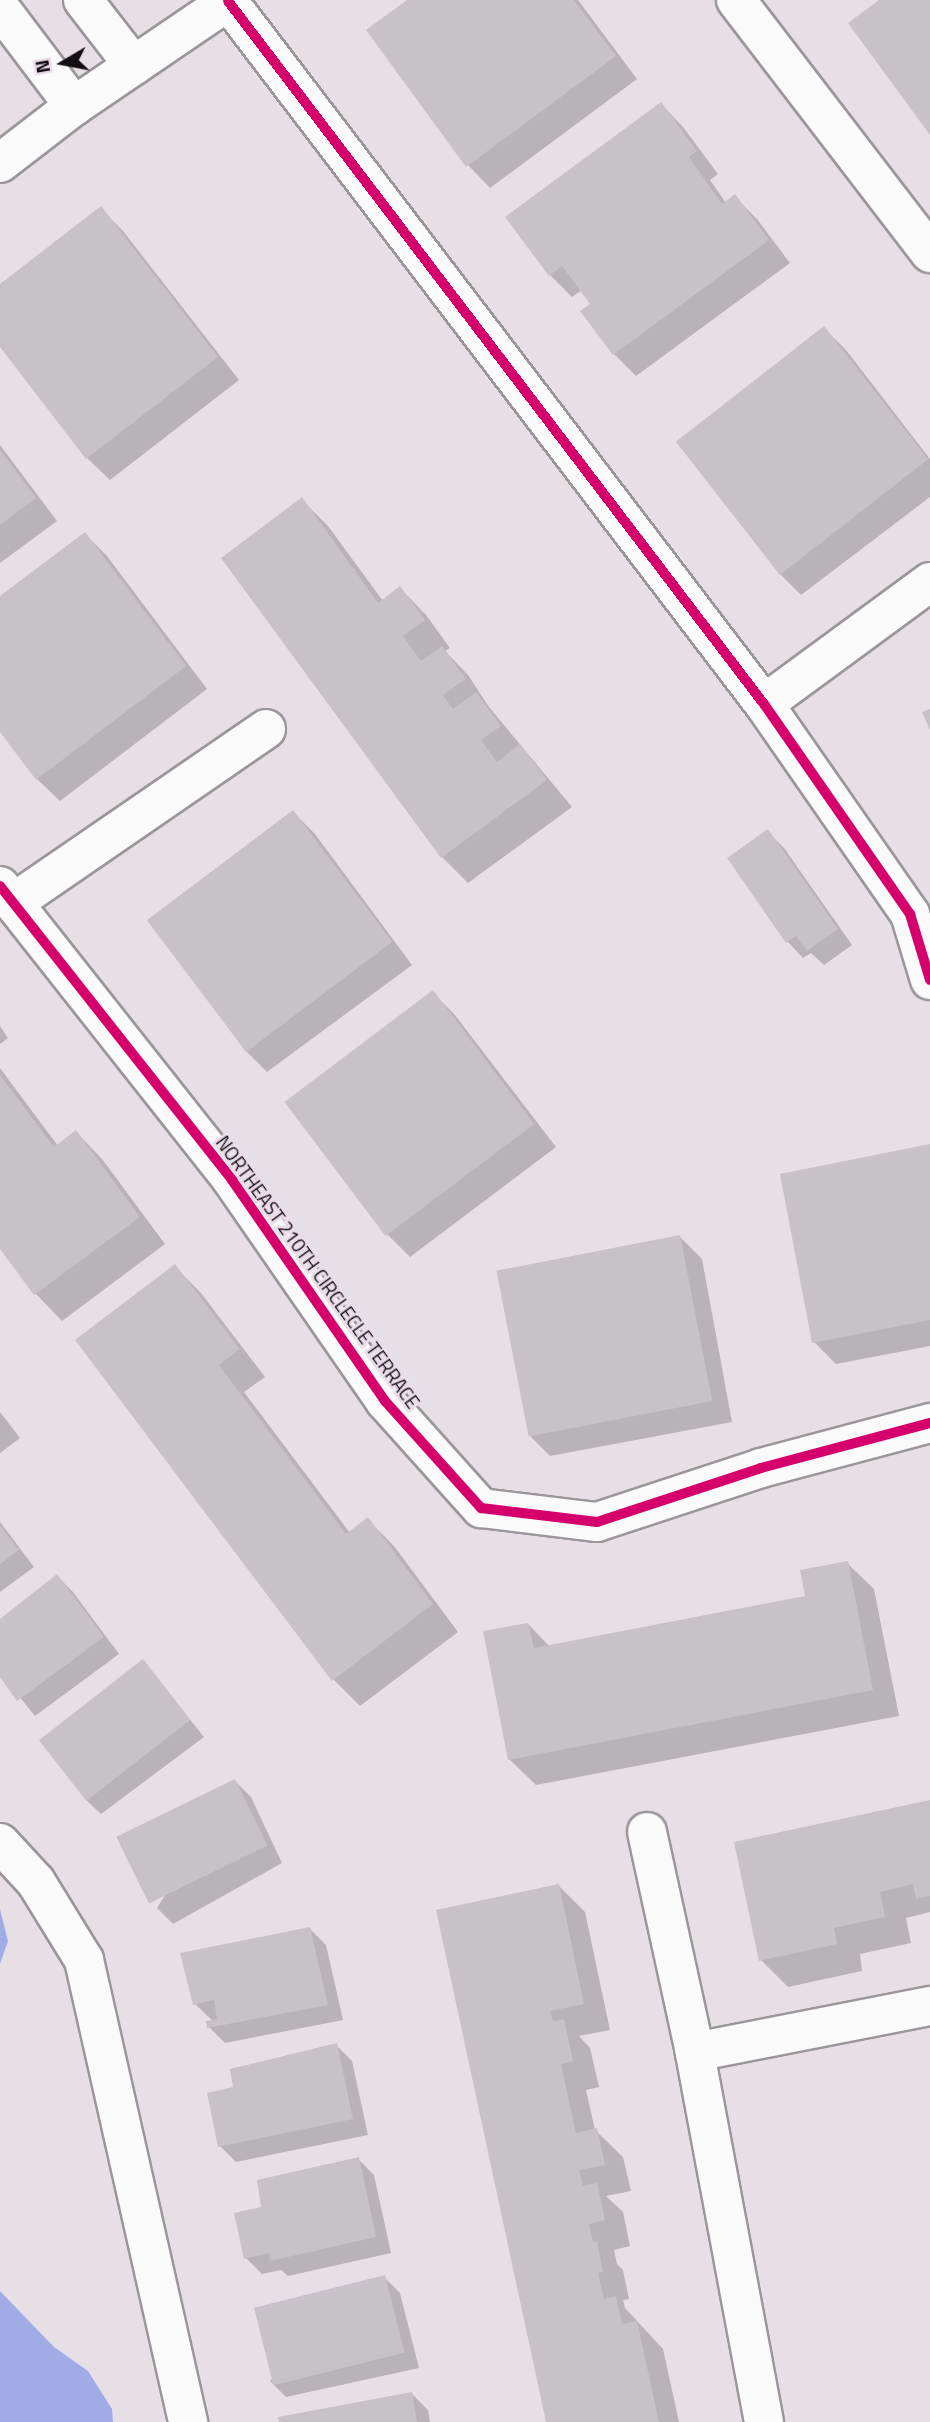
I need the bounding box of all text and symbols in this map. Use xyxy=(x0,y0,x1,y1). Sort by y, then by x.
north arrow xyxy=(28,28,98,98)
text: N xyxy=(26,58,57,76)
street label: NORTHEAST 210TH CIRCLECLE TERRACE xyxy=(211,1131,425,1413)

